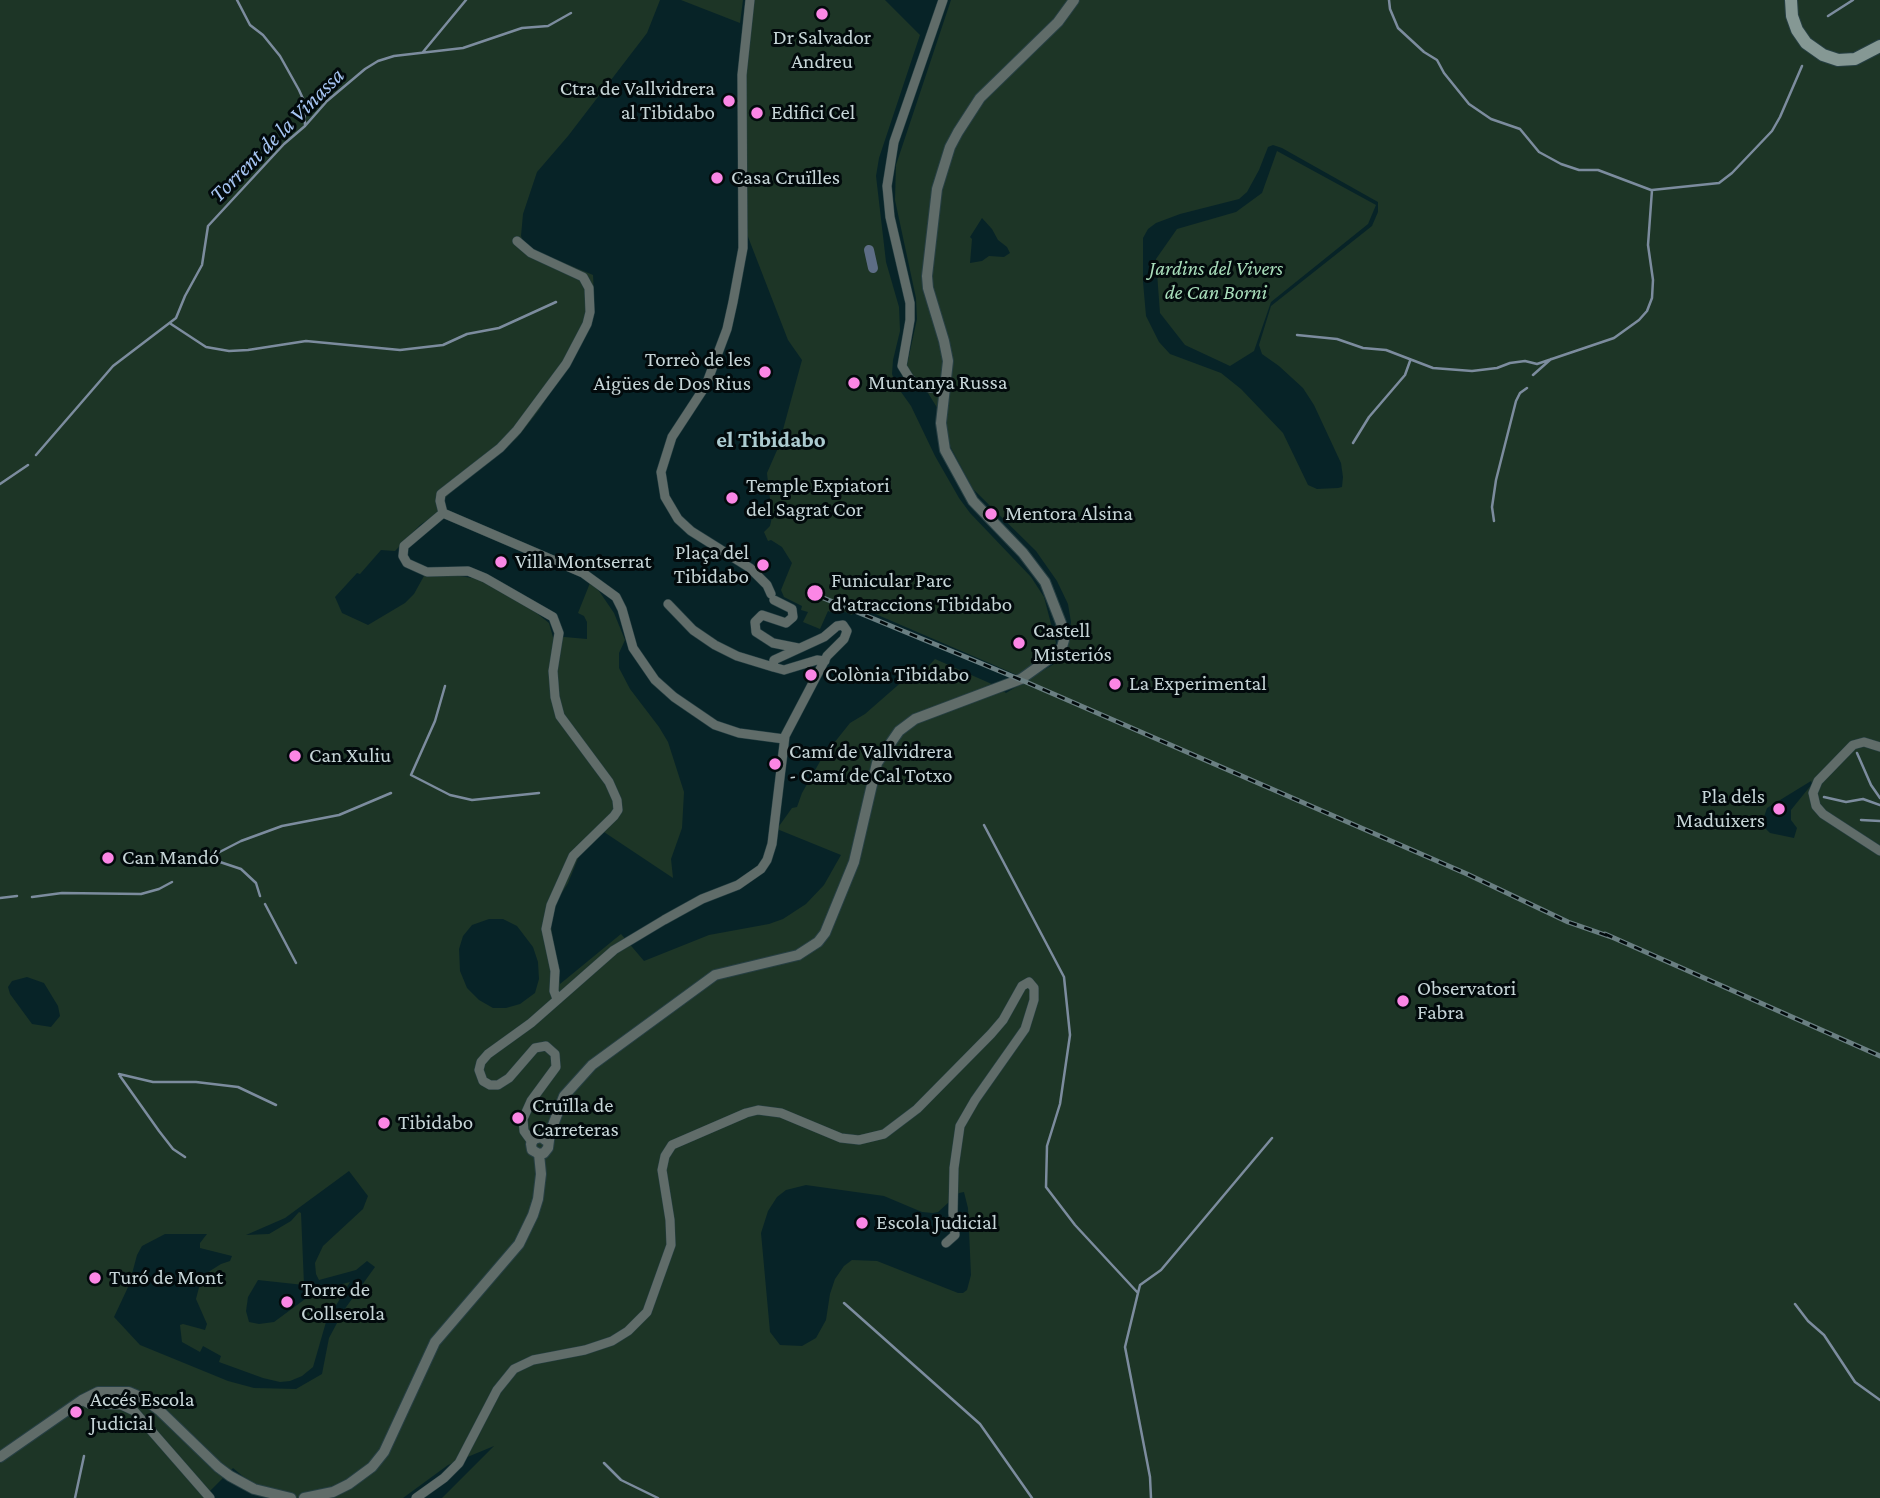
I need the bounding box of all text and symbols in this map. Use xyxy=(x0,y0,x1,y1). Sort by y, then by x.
marker: Dr Salvador Andreu xyxy=(814,6,830,22)
place label: Dr Salvador Andreu xyxy=(773,25,871,75)
water label: Torrent de la Vinassa xyxy=(204,62,350,208)
place label: Ctra de Vallvidrera al Tibidabo xyxy=(560,76,715,126)
marker: Ctra de Vallvidrera al Tibidabo xyxy=(721,93,737,109)
place label: Edifici Cel xyxy=(771,100,855,126)
marker: Edifici Cel xyxy=(749,105,765,121)
place label: Casa Cruïlles xyxy=(731,165,840,191)
marker: Casa Cruïlles xyxy=(709,170,725,186)
park label: Jardins del Vivers de Can Borni xyxy=(1149,256,1283,306)
place label: Torreò de les Aigües de Dos Rius xyxy=(594,347,751,397)
marker: Torreò de les Aigües de Dos Rius xyxy=(757,364,773,380)
place label: Muntanya Russa xyxy=(868,370,1008,396)
marker: Muntanya Russa xyxy=(846,375,862,391)
district label: el Tibidabo xyxy=(716,426,826,454)
place label: Temple Expiatori del Sagrat Cor xyxy=(746,473,890,523)
marker: Temple Expiatori del Sagrat Cor xyxy=(724,490,740,506)
place label: Mentora Alsina xyxy=(1005,501,1133,527)
marker: Mentora Alsina xyxy=(983,506,999,522)
place label: Plaça del Tibidabo xyxy=(674,540,749,590)
place label: Villa Montserrat xyxy=(515,549,651,575)
marker: Villa Montserrat xyxy=(493,554,509,570)
marker: Plaça del Tibidabo xyxy=(755,557,771,573)
place label: Funicular Parc d'atraccions Tibidabo xyxy=(831,568,1012,618)
marker: Funicular Parc d'atraccions Tibidabo xyxy=(805,583,825,603)
place label: Castell Misteriós xyxy=(1033,618,1112,668)
marker: Castell Misteriós xyxy=(1011,635,1027,651)
place label: Colònia Tibidabo xyxy=(825,662,969,688)
marker: Colònia Tibidabo xyxy=(803,667,819,683)
place label: La Experimental xyxy=(1129,671,1267,697)
marker: La Experimental xyxy=(1107,676,1123,692)
place label: Camí de Vallvidrera - Camí de Cal Totxo xyxy=(789,739,953,789)
place label: Can Xuliu xyxy=(309,743,391,769)
marker: Can Xuliu xyxy=(287,748,303,764)
marker: Camí de Vallvidrera - Camí de Cal Totxo xyxy=(767,756,783,772)
place label: Pla dels Maduixers xyxy=(1676,784,1765,834)
marker: Pla dels Maduixers xyxy=(1771,801,1787,817)
place label: Can Mandó xyxy=(122,845,219,871)
marker: Can Mandó xyxy=(100,850,116,866)
place label: Observatori Fabra xyxy=(1417,976,1516,1026)
marker: Observatori Fabra xyxy=(1395,993,1411,1009)
place label: Cruïlla de Carreteras xyxy=(532,1093,619,1143)
place label: Tibidabo xyxy=(398,1110,473,1136)
marker: Cruïlla de Carreteras xyxy=(510,1110,526,1126)
marker: Tibidabo xyxy=(376,1115,392,1131)
place label: Escola Judicial xyxy=(876,1210,997,1236)
marker: Escola Judicial xyxy=(854,1215,870,1231)
place label: Turó de Mont xyxy=(109,1265,223,1291)
marker: Turó de Mont xyxy=(87,1270,103,1286)
place label: Torre de Collserola xyxy=(301,1277,385,1327)
marker: Torre de Collserola xyxy=(279,1294,295,1310)
place label: Accés Escola Judicial xyxy=(90,1387,194,1437)
marker: Accés Escola Judicial xyxy=(68,1404,84,1420)

